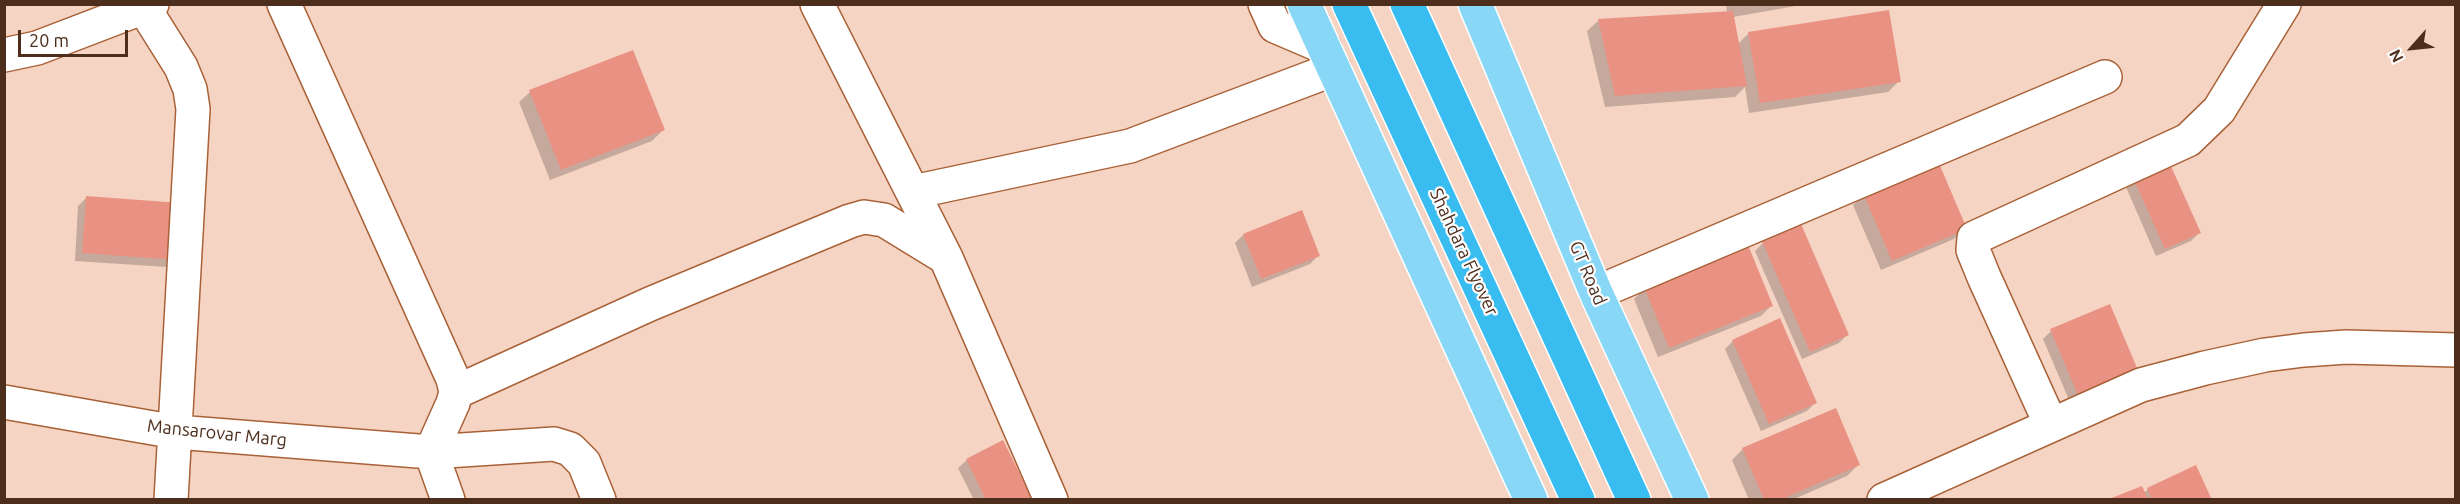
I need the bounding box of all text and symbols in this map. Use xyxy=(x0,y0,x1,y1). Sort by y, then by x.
scale bar xyxy=(21,18,130,56)
north arrow xyxy=(2382,18,2442,78)
text: 20 m xyxy=(29,30,69,50)
text: N xyxy=(2385,47,2407,66)
street label: Shahdara Flyover xyxy=(1425,185,1503,319)
street label: GT Road xyxy=(1565,238,1611,308)
street label: Mansarovar Marg xyxy=(146,415,288,451)

